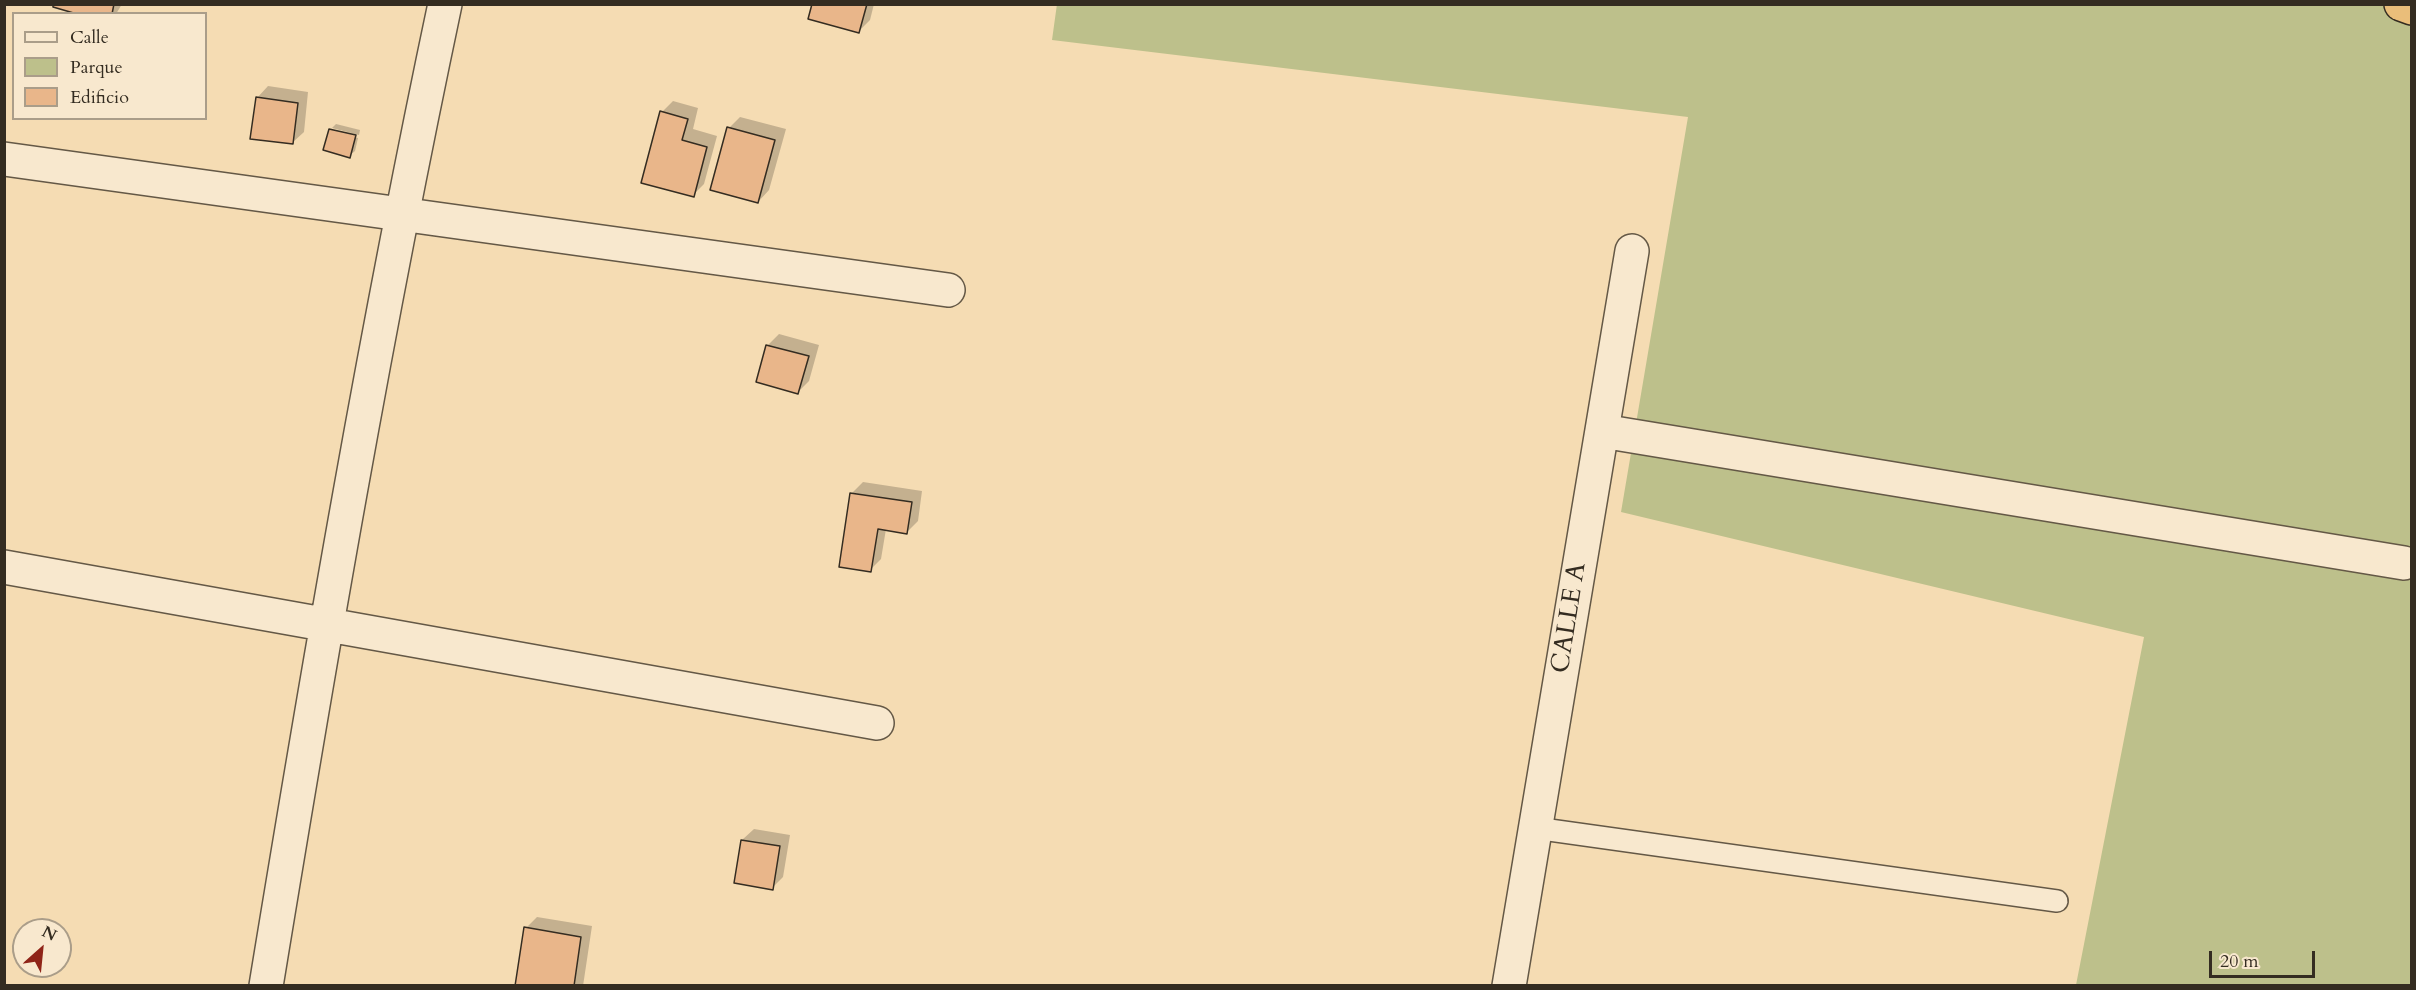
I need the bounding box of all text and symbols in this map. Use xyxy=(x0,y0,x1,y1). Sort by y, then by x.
legend xyxy=(12,12,207,120)
text: Calle xyxy=(70,25,109,50)
text: Parque xyxy=(70,55,123,80)
text: Edificio xyxy=(70,85,129,110)
street label: CALLE A xyxy=(1546,561,1594,675)
north arrow xyxy=(12,918,72,978)
text: N xyxy=(38,921,60,947)
scale bar xyxy=(2212,939,2318,977)
text: 20 m xyxy=(2220,949,2259,974)

